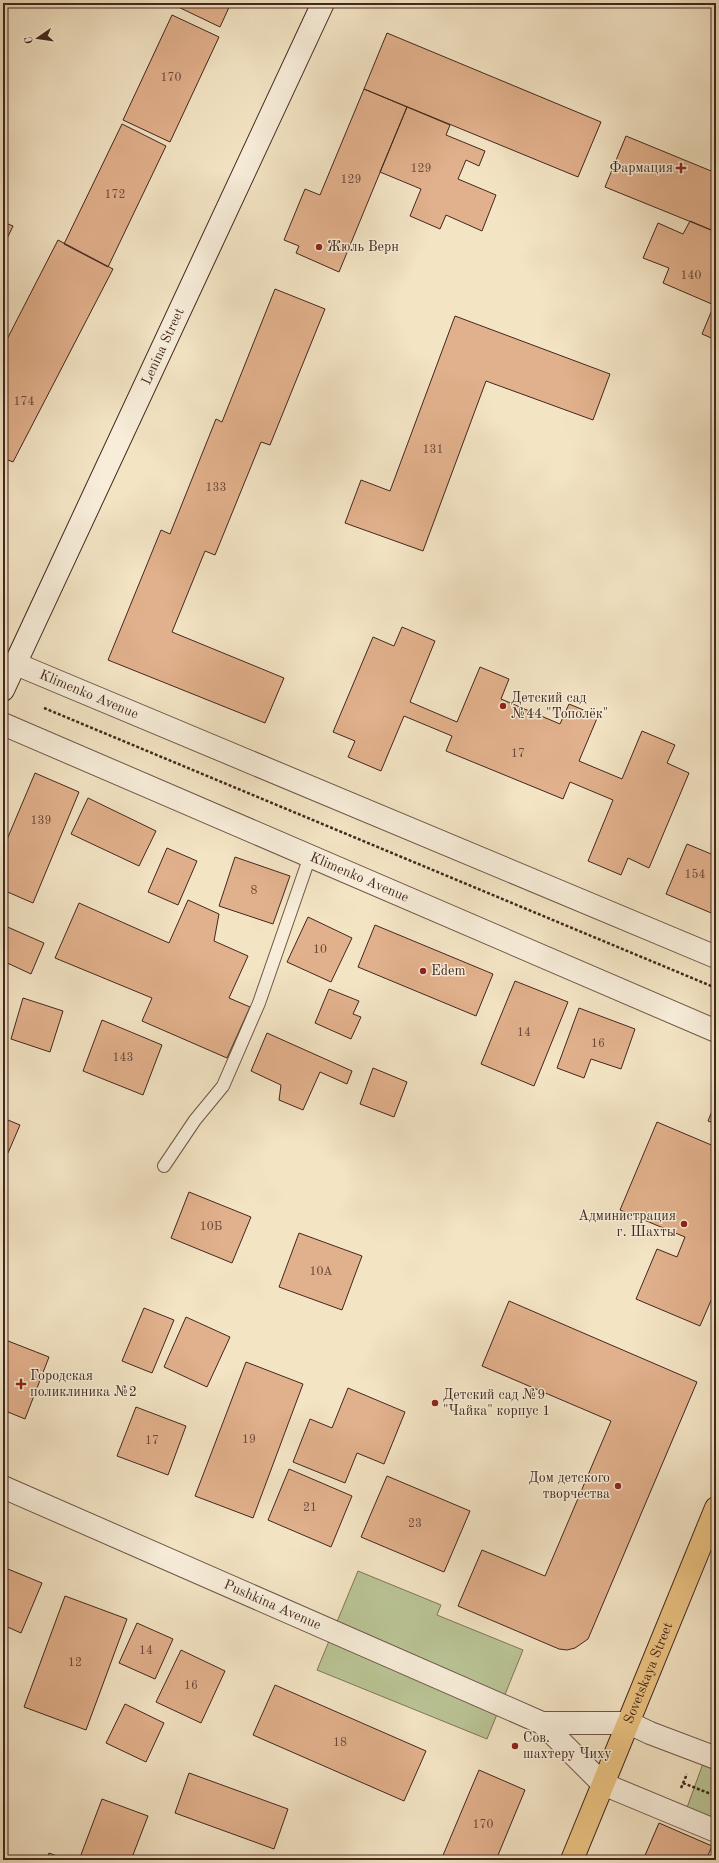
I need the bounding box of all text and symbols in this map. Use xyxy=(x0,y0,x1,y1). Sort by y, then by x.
north arrow xyxy=(18,18,58,58)
text: С xyxy=(24,35,36,45)
house number: 170 xyxy=(161,72,181,84)
place label: Фармация xyxy=(610,161,673,175)
house number: 129 xyxy=(411,163,431,175)
marker: Фармация xyxy=(676,163,686,173)
house number: 129 xyxy=(341,174,361,186)
house number: 172 xyxy=(105,189,125,201)
place label: Жюль Верн xyxy=(327,240,399,254)
marker: Жюль Верн xyxy=(314,242,324,252)
house number: 140 xyxy=(681,270,701,282)
street label: Lenina Street xyxy=(139,306,187,387)
house number: 174 xyxy=(14,396,34,408)
house number: 131 xyxy=(423,444,443,456)
house number: 133 xyxy=(206,482,226,494)
street label: Klimenko Avenue xyxy=(37,668,140,721)
place label: Детский сад №44 "Тополёк" xyxy=(511,691,608,721)
marker: Детский сад №44 "Тополёк" xyxy=(498,701,508,711)
house number: 17 xyxy=(511,748,525,760)
house number: 139 xyxy=(31,815,51,827)
street label: Klimenko Avenue xyxy=(308,850,411,905)
house number: 154 xyxy=(685,868,705,881)
house number: 8 xyxy=(251,885,258,897)
house number: 10 xyxy=(313,944,327,956)
place label: Edem xyxy=(431,964,466,978)
marker: Edem xyxy=(418,966,428,976)
house number: 14 xyxy=(517,1027,531,1039)
house number: 16 xyxy=(591,1038,605,1050)
house number: 143 xyxy=(113,1052,133,1064)
place label: Администрация г. Шахты xyxy=(578,1209,676,1239)
marker: Администрация г. Шахты xyxy=(679,1219,689,1229)
house number: 10Б xyxy=(200,1221,222,1233)
house number: 10А xyxy=(309,1266,333,1278)
place label: Городская поликлиника №2 xyxy=(30,1369,137,1399)
marker: Городская поликлиника №2 xyxy=(15,1378,27,1390)
place label: Детский сад №9 "Чайка" корпус 1 xyxy=(443,1388,550,1418)
marker: Детский сад №9 "Чайка" корпус 1 xyxy=(430,1398,440,1408)
house number: 19 xyxy=(242,1434,256,1446)
house number: 17 xyxy=(145,1435,159,1447)
place label: Дом детского творчества xyxy=(528,1471,610,1501)
marker: Дом детского творчества xyxy=(613,1481,623,1491)
house number: 21 xyxy=(303,1502,317,1514)
house number: 23 xyxy=(408,1518,422,1530)
street label: Pushkina Avenue xyxy=(222,1578,323,1632)
street label: Sovetskaya Street xyxy=(622,1620,675,1726)
house number: 14 xyxy=(139,1645,153,1657)
house number: 12 xyxy=(68,1657,82,1669)
house number: 16 xyxy=(184,1680,198,1692)
place label: Сов. шахтеру Чиху xyxy=(523,1731,612,1761)
house number: 18 xyxy=(333,1737,347,1749)
marker: Сов. шахтеру Чиху xyxy=(510,1741,520,1751)
house number: 170 xyxy=(473,1819,493,1831)

